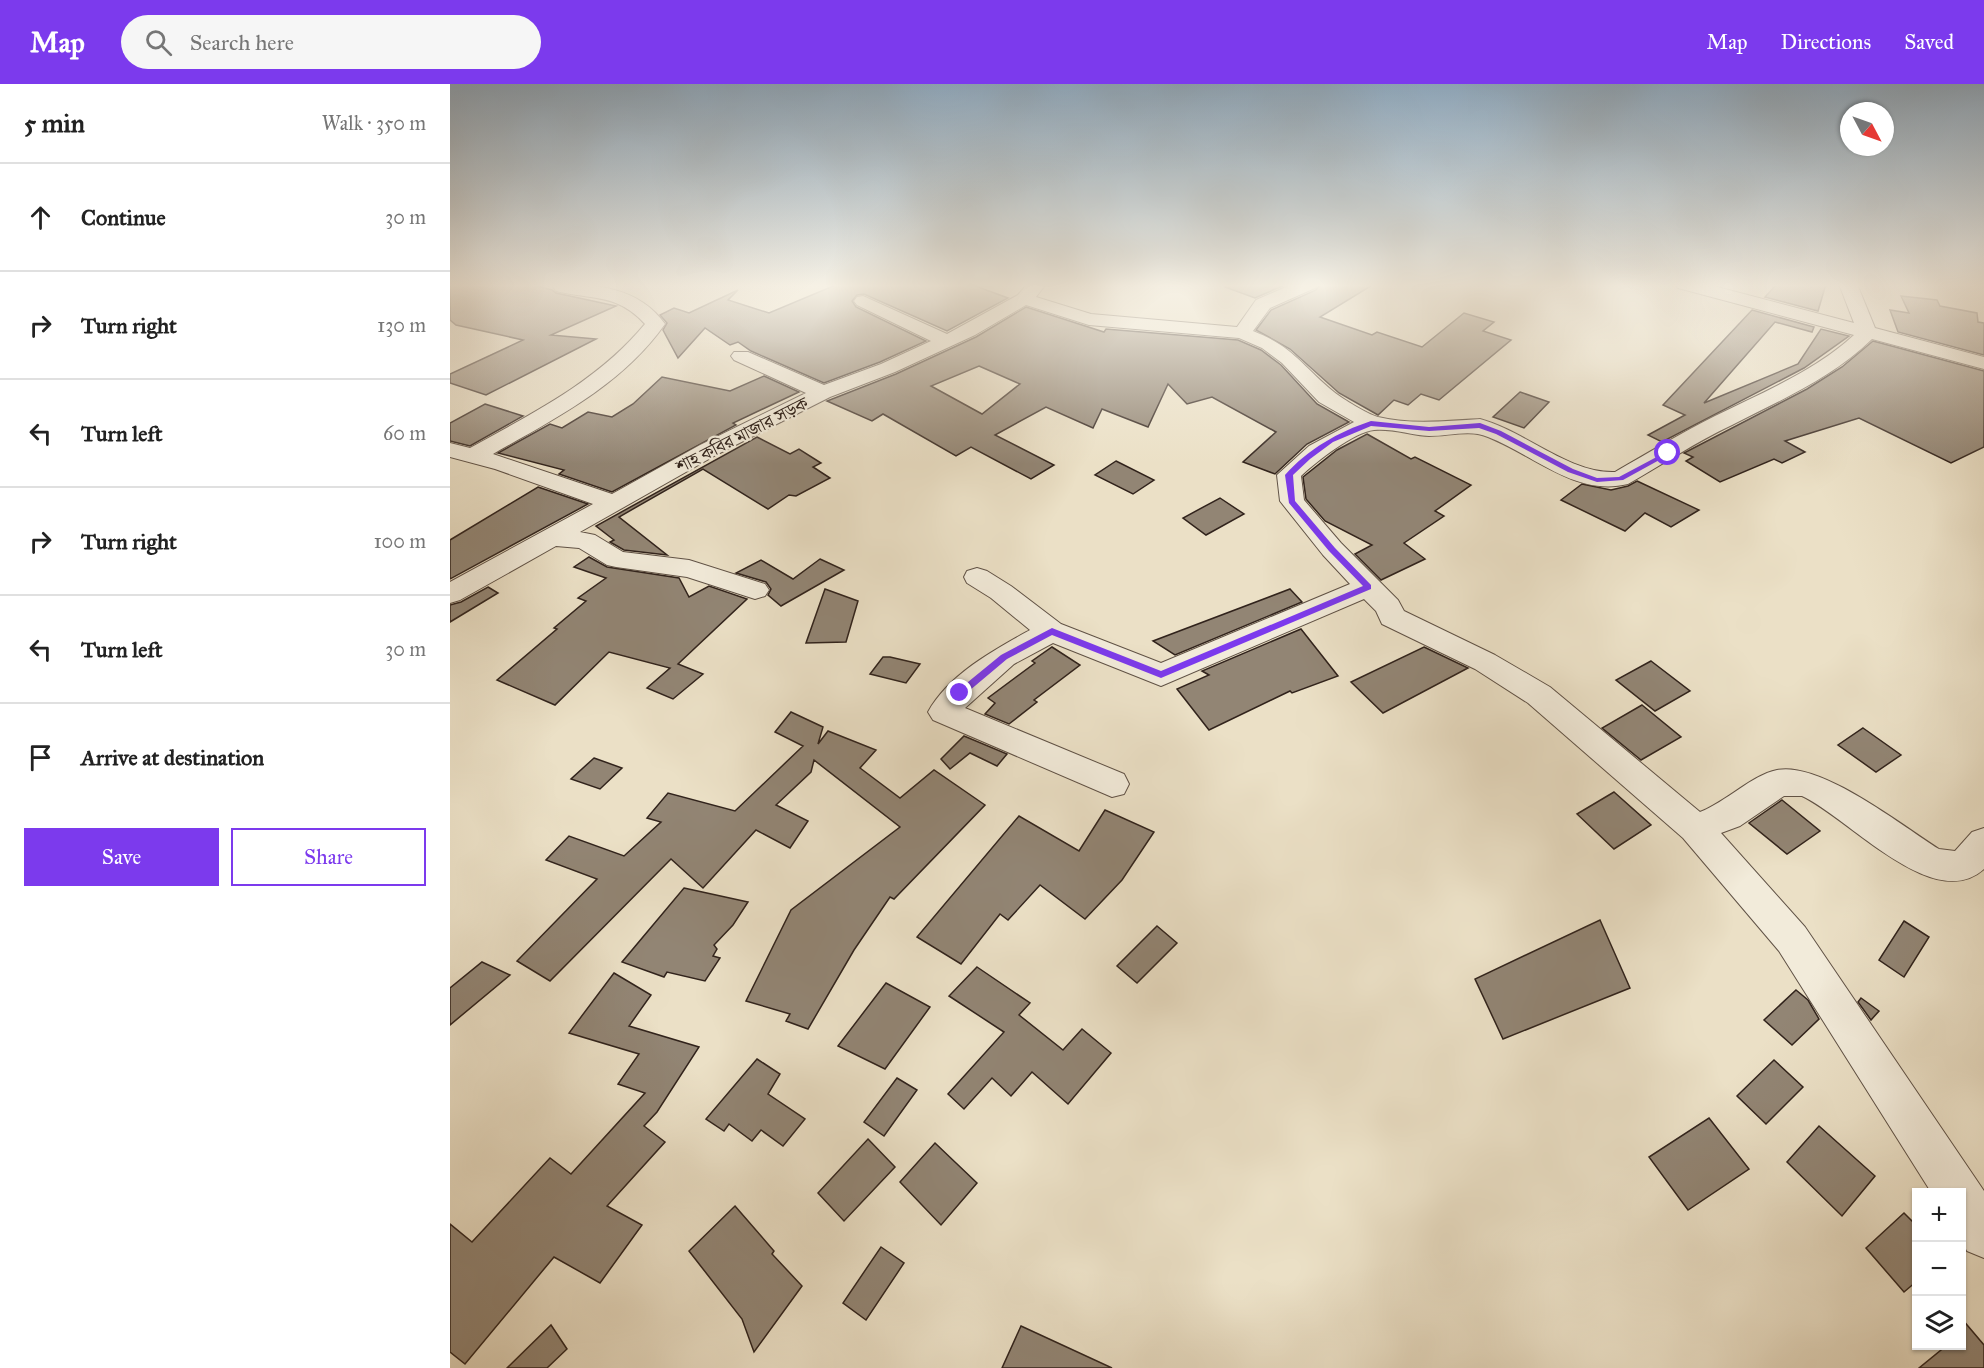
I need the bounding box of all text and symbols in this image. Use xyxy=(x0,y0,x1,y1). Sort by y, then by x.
search box xyxy=(121,15,541,69)
text: Map xyxy=(30,25,85,60)
icon: search xyxy=(142,26,175,59)
text: Search here xyxy=(190,29,294,56)
text: Map xyxy=(1707,29,1748,55)
text: Directions xyxy=(1781,29,1871,55)
text: Saved xyxy=(1904,29,1954,55)
north arrow xyxy=(1840,102,1894,156)
text: 5 min xyxy=(24,107,85,139)
text: Walk · 350 m xyxy=(322,111,426,135)
icon: ahead xyxy=(24,201,57,234)
text: Continue xyxy=(81,204,166,231)
text: 30 m xyxy=(385,205,426,229)
icon: right xyxy=(24,309,57,342)
text: Turn right xyxy=(81,312,177,339)
text: 130 m xyxy=(377,313,426,337)
street label: শাহ কবির মাজার সড়ক xyxy=(671,392,813,478)
icon: left xyxy=(24,417,57,450)
text: Turn left xyxy=(81,420,163,447)
text: 60 m xyxy=(383,421,426,445)
route start xyxy=(1654,439,1680,465)
icon: right xyxy=(24,525,57,558)
text: Turn right xyxy=(81,528,177,555)
text: 100 m xyxy=(374,529,426,553)
icon: left xyxy=(24,633,57,666)
text: Turn left xyxy=(81,636,163,663)
text: 30 m xyxy=(385,637,426,661)
route end xyxy=(946,679,972,705)
icon: arrive xyxy=(24,741,57,774)
text: Arrive at destination xyxy=(81,744,264,771)
button: Save xyxy=(24,828,219,886)
button: Share xyxy=(231,828,426,886)
map controls xyxy=(1912,1188,1966,1350)
button: + xyxy=(1912,1188,1966,1242)
button: − xyxy=(1912,1242,1966,1296)
button: layers xyxy=(1912,1296,1966,1350)

